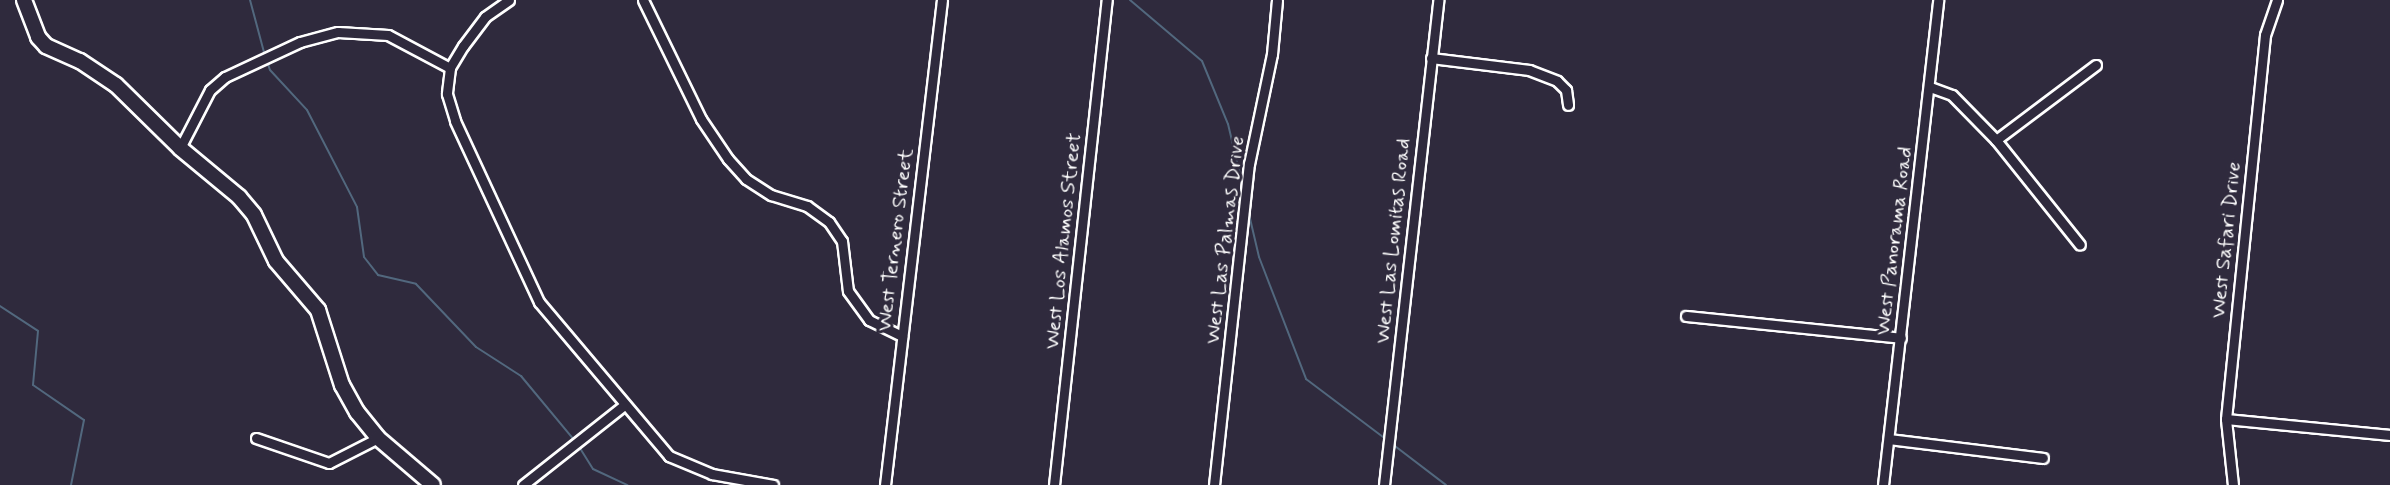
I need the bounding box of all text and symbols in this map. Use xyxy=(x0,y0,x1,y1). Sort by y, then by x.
street label: West Los Alamos Street xyxy=(1039,132,1087,350)
street label: West Las Lomitas Road xyxy=(1369,134,1417,348)
street label: West Las Palmas Drive xyxy=(1200,135,1250,345)
street label: West Panorama Road xyxy=(1870,146,1918,336)
street label: West Ternero Street xyxy=(871,147,919,333)
street label: West Safari Drive xyxy=(2205,161,2247,319)

